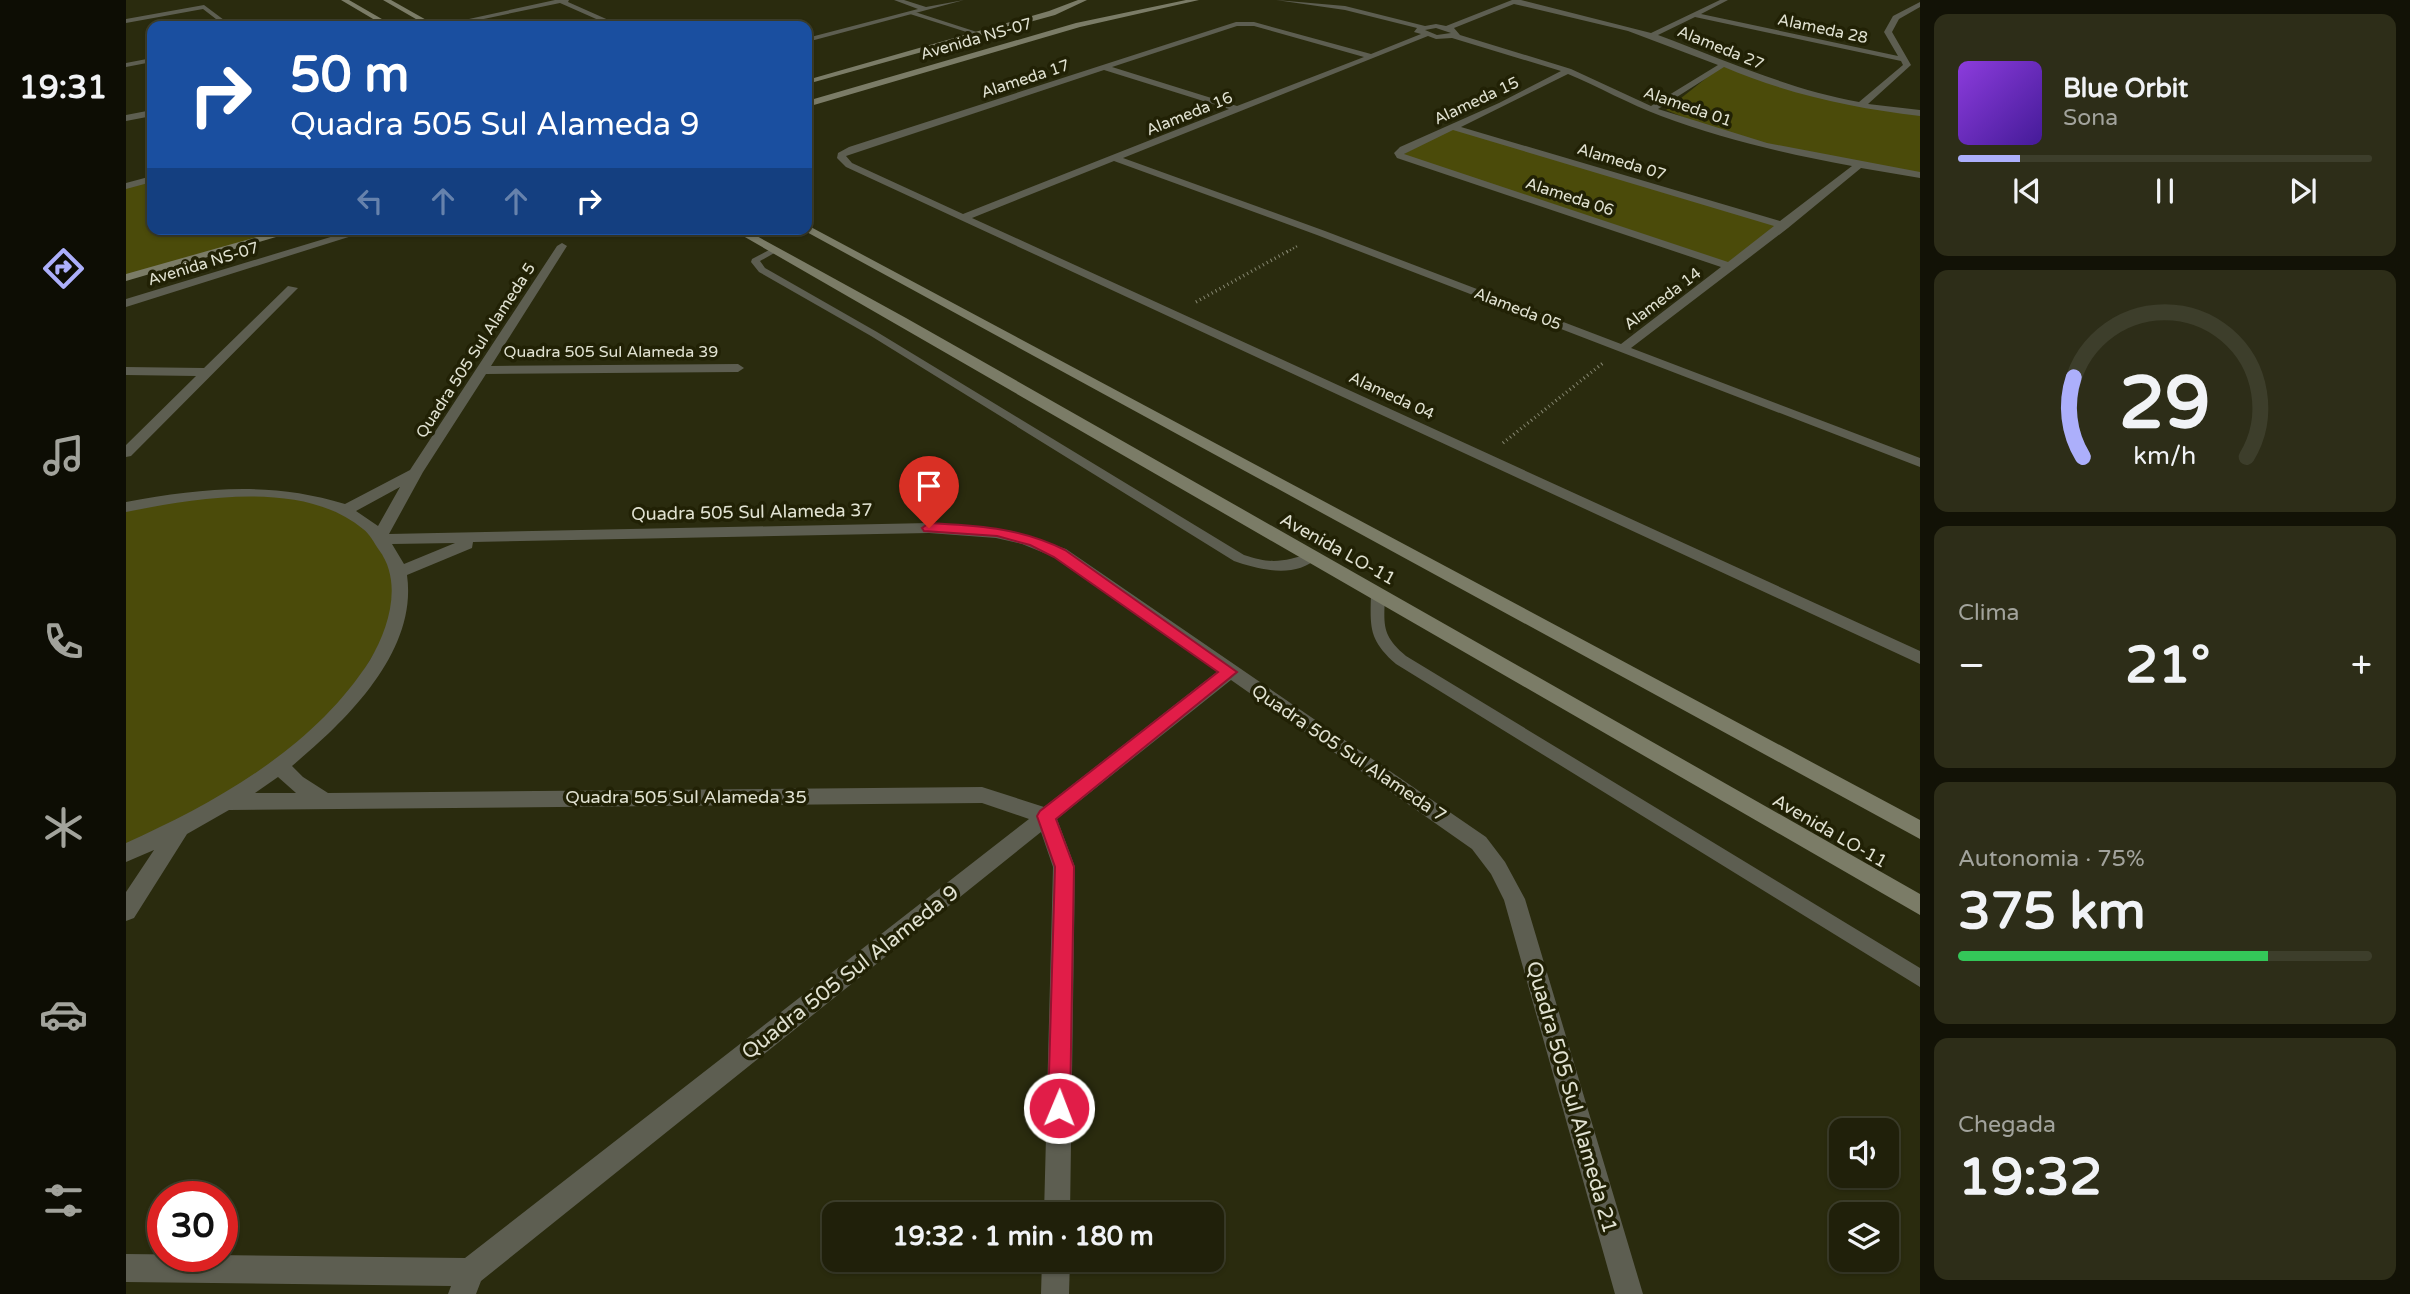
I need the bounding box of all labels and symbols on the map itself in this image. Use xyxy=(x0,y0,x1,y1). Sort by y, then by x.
street label: Alameda 28 xyxy=(1776,10,1870,48)
street label: Avenida NS-07 xyxy=(918,13,1034,64)
street label: Alameda 27 xyxy=(1674,21,1767,74)
street label: Alameda 17 xyxy=(979,55,1072,103)
street label: Alameda 15 xyxy=(1431,72,1522,129)
street label: Alameda 01 xyxy=(1641,83,1734,131)
street label: Alameda 16 xyxy=(1143,87,1236,140)
street label: Alameda 07 xyxy=(1575,139,1669,185)
street label: Alameda 06 xyxy=(1523,173,1616,221)
street label: Avenida NS-07 xyxy=(145,238,261,290)
street label: Quadra 505 Sul Alameda 5 xyxy=(412,259,540,442)
street label: Alameda 14 xyxy=(1620,263,1705,334)
street label: Alameda 05 xyxy=(1471,283,1564,335)
street label: Quadra 505 Sul Alameda 39 xyxy=(504,342,718,362)
street label: Alameda 04 xyxy=(1346,367,1437,424)
pin xyxy=(899,456,959,528)
street label: Quadra 505 Sul Alameda 37 xyxy=(631,499,873,525)
street label: Avenida LO-11 xyxy=(1276,508,1400,590)
street label: Quadra 505 Sul Alameda 7 xyxy=(1247,679,1451,827)
street label: Quadra 505 Sul Alameda 35 xyxy=(565,786,807,808)
street label: Avenida LO-11 xyxy=(1769,789,1891,873)
street label: Quadra 505 Sul Alameda 9 xyxy=(737,880,964,1065)
street label: Quadra 505 Sul Alameda 21 xyxy=(1521,958,1622,1236)
position arrow xyxy=(1022,1071,1096,1145)
speed limit sign: 30 xyxy=(147,1181,238,1272)

